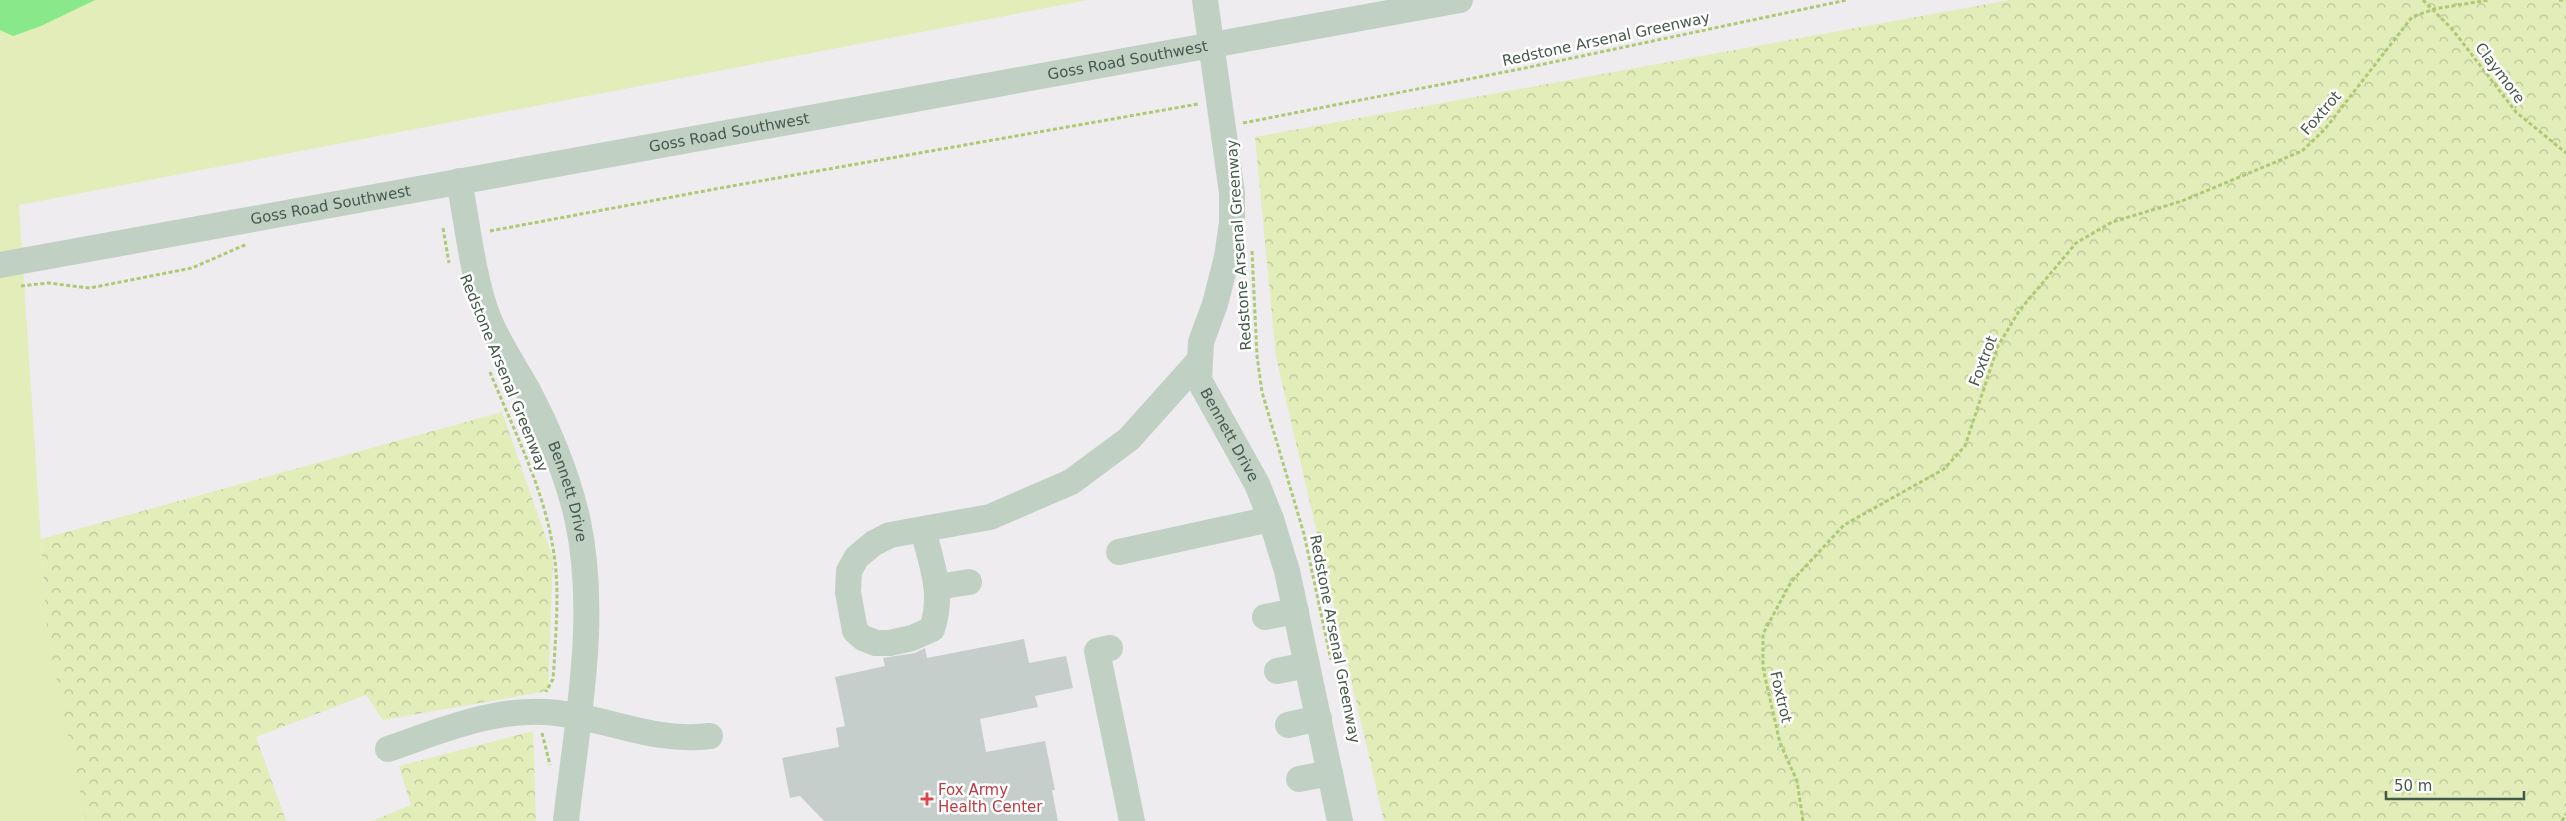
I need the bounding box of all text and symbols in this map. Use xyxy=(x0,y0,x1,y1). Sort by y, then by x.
street label: Redstone Arsenal Greenway xyxy=(1501,8,1712,70)
street label: Goss Road Southwest xyxy=(1046,37,1209,84)
street label: Claymore xyxy=(2471,39,2529,107)
street label: Foxtrot xyxy=(2297,87,2345,139)
street label: Goss Road Southwest xyxy=(647,109,811,156)
street label: Redstone Arsenal Greenway xyxy=(1223,139,1255,351)
street label: Goss Road Southwest xyxy=(249,182,412,228)
street label: Redstone Arsenal Greenway xyxy=(456,271,552,475)
street label: Foxtrot xyxy=(1965,333,2001,389)
street label: Bennett Drive xyxy=(1196,385,1263,485)
street label: Bennett Drive xyxy=(544,438,591,543)
street label: Redstone Arsenal Greenway xyxy=(1306,533,1364,745)
street label: Foxtrot xyxy=(1766,669,1796,725)
scale bar xyxy=(2386,768,2524,800)
text: 50 m xyxy=(2394,777,2432,795)
place label: Fox Army Health Center xyxy=(938,781,1043,816)
marker: Fox Army Health Center xyxy=(920,792,934,806)

